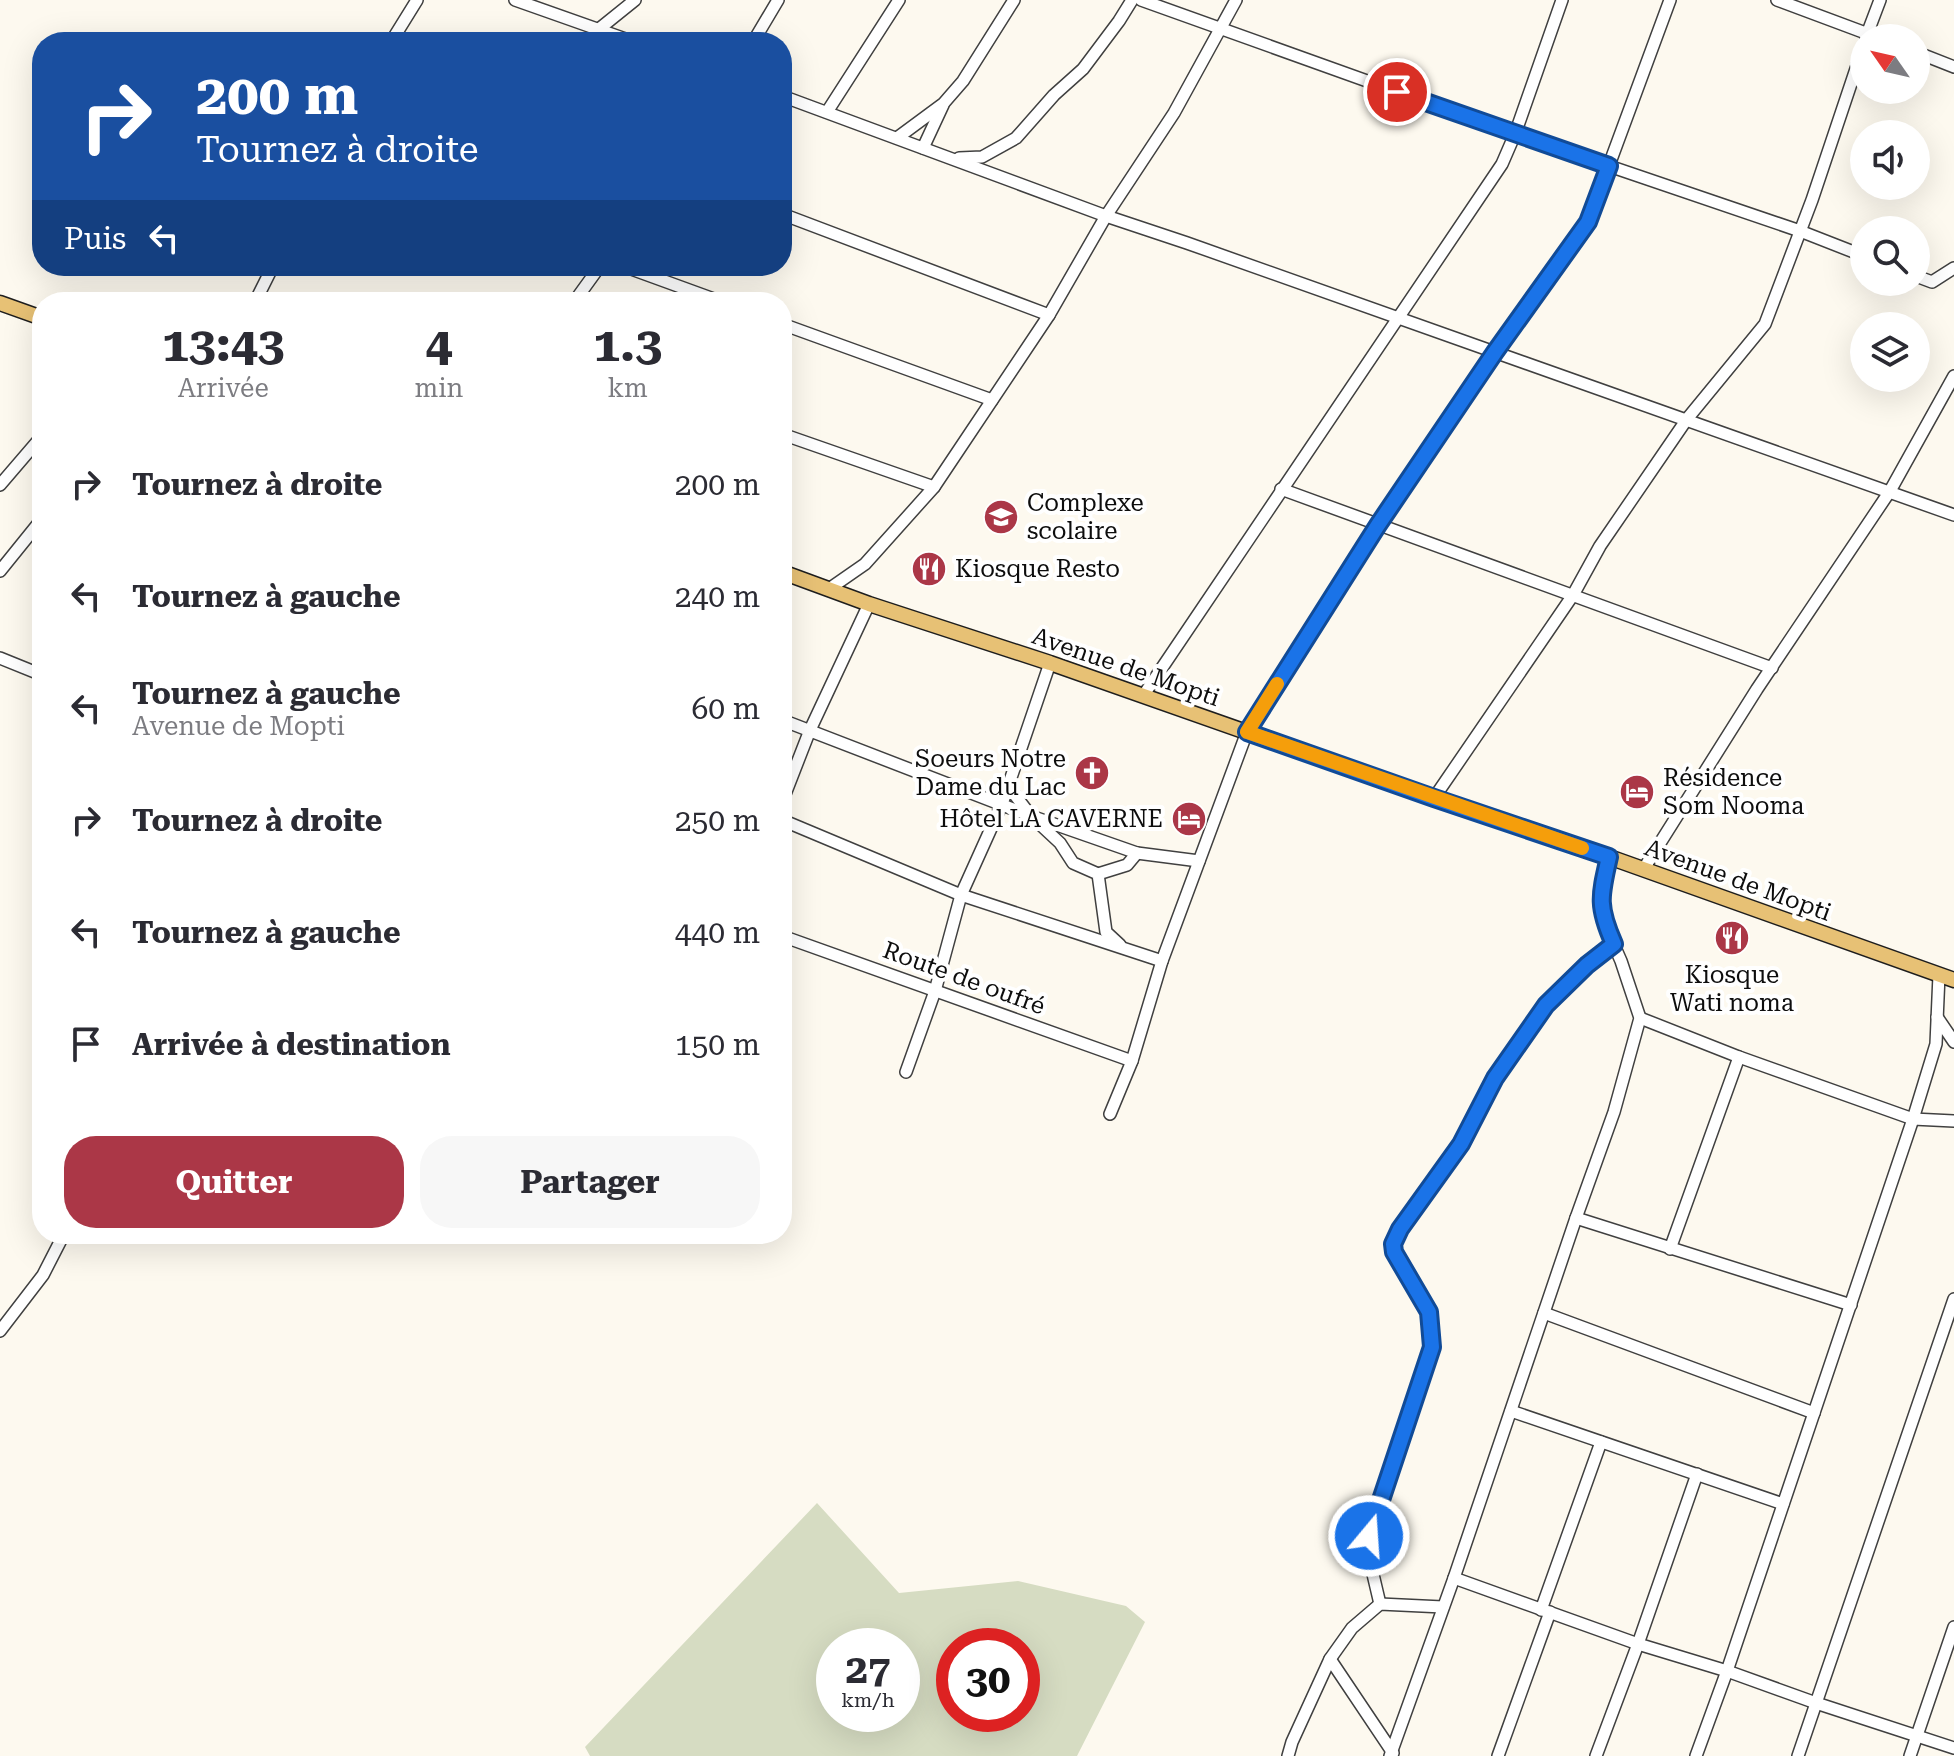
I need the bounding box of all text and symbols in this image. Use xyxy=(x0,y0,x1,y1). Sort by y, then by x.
north arrow xyxy=(1850,24,1930,104)
map controls xyxy=(1850,24,1930,392)
pin xyxy=(1363,58,1431,126)
text: 200 m xyxy=(196,62,358,128)
icon: right xyxy=(64,64,168,168)
icon: arrive xyxy=(1375,70,1419,114)
button: sound xyxy=(1850,120,1930,200)
text: Tournez à droite xyxy=(196,129,479,171)
icon: left xyxy=(142,216,186,260)
button: search xyxy=(1850,216,1930,296)
text: Puis xyxy=(64,221,126,256)
button: layers xyxy=(1850,312,1930,392)
text: 13:43 xyxy=(162,317,285,373)
text: 4 xyxy=(425,317,452,373)
text: 1.3 xyxy=(593,317,662,373)
text: Arrivée xyxy=(178,373,269,403)
text: min xyxy=(414,373,463,403)
text: km xyxy=(608,373,648,403)
icon: right xyxy=(64,462,108,506)
text: Tournez à droite xyxy=(132,467,382,502)
text: 200 m xyxy=(675,467,760,502)
place label: Complexe scolaire xyxy=(1027,489,1144,545)
school or university icon: Complexe scolaire xyxy=(982,498,1020,536)
restaurant icon: Kiosque Resto xyxy=(910,550,948,588)
place label: Kiosque Resto xyxy=(955,555,1120,583)
icon: left xyxy=(64,574,108,618)
text: Tournez à gauche xyxy=(132,579,401,614)
text: 240 m xyxy=(675,579,760,614)
street label: Avenue de Mopti xyxy=(1029,622,1224,712)
text: Tournez à gauche xyxy=(132,676,401,711)
icon: left xyxy=(64,686,108,730)
text: 60 m xyxy=(691,691,760,726)
text: Avenue de Mopti xyxy=(132,711,345,741)
place label: Soeurs Notre Dame du Lac xyxy=(915,745,1066,801)
church icon: Soeurs Notre Dame du Lac xyxy=(1073,754,1111,792)
place label: Résidence Som Nooma xyxy=(1663,764,1804,820)
hotel icon: Résidence Som Nooma xyxy=(1618,773,1656,811)
icon: right xyxy=(64,798,108,842)
hotel icon: Hôtel LA CAVERNE xyxy=(1170,800,1208,838)
text: Tournez à droite xyxy=(132,803,382,838)
text: 250 m xyxy=(675,803,760,838)
place label: Hôtel LA CAVERNE xyxy=(940,805,1163,833)
street label: Avenue de Mopti xyxy=(1641,833,1835,927)
icon: left xyxy=(64,910,108,954)
text: Tournez à gauche xyxy=(132,915,401,950)
text: 440 m xyxy=(675,915,760,950)
restaurant icon: Kiosque Wati noma xyxy=(1713,919,1751,957)
street label: Route de oufré xyxy=(879,936,1049,1020)
place label: Kiosque Wati noma xyxy=(1670,961,1794,1017)
icon: arrive xyxy=(64,1022,108,1066)
text: Arrivée à destination xyxy=(132,1027,451,1062)
text: 150 m xyxy=(675,1027,760,1062)
button: Quitter xyxy=(64,1136,404,1228)
button: Partager xyxy=(420,1136,760,1228)
position arrow xyxy=(1327,1494,1411,1578)
speed limit sign: 30 xyxy=(936,1628,1040,1732)
text: 27 xyxy=(846,1646,890,1693)
text: km/h xyxy=(841,1688,895,1712)

